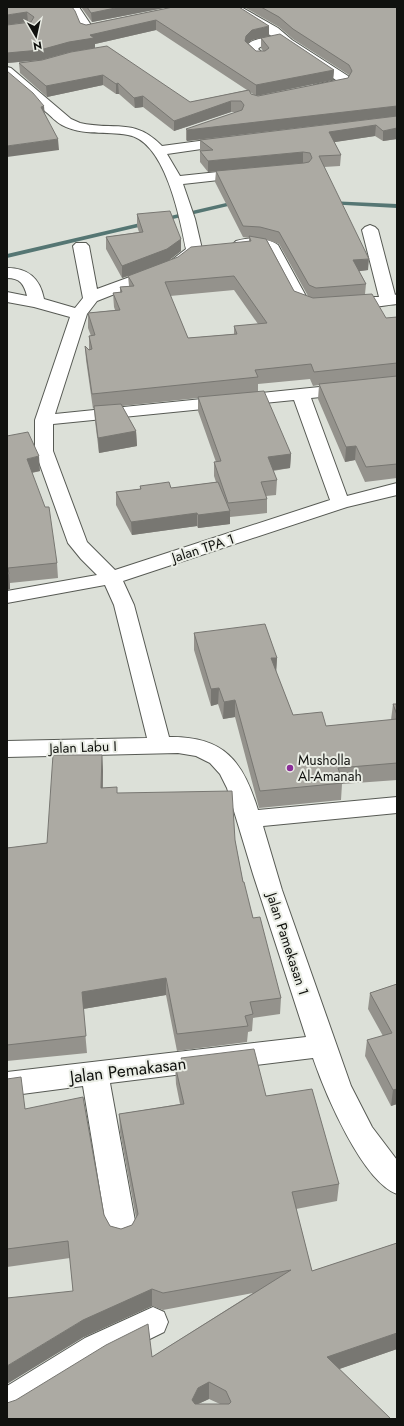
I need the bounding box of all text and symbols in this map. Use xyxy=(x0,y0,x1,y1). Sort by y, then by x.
north arrow xyxy=(16,16,56,56)
text: N xyxy=(32,37,43,54)
street label: Jalan TPA 1 xyxy=(167,529,237,568)
street label: Jalan Labu I xyxy=(47,736,117,758)
place label: Musholla Al-Amanah xyxy=(298,750,362,786)
marker: Musholla Al-Amanah xyxy=(285,763,295,773)
street label: Jalan Pamekasan 1 xyxy=(261,888,314,998)
street label: Jalan Pemakasan xyxy=(66,1051,188,1089)

